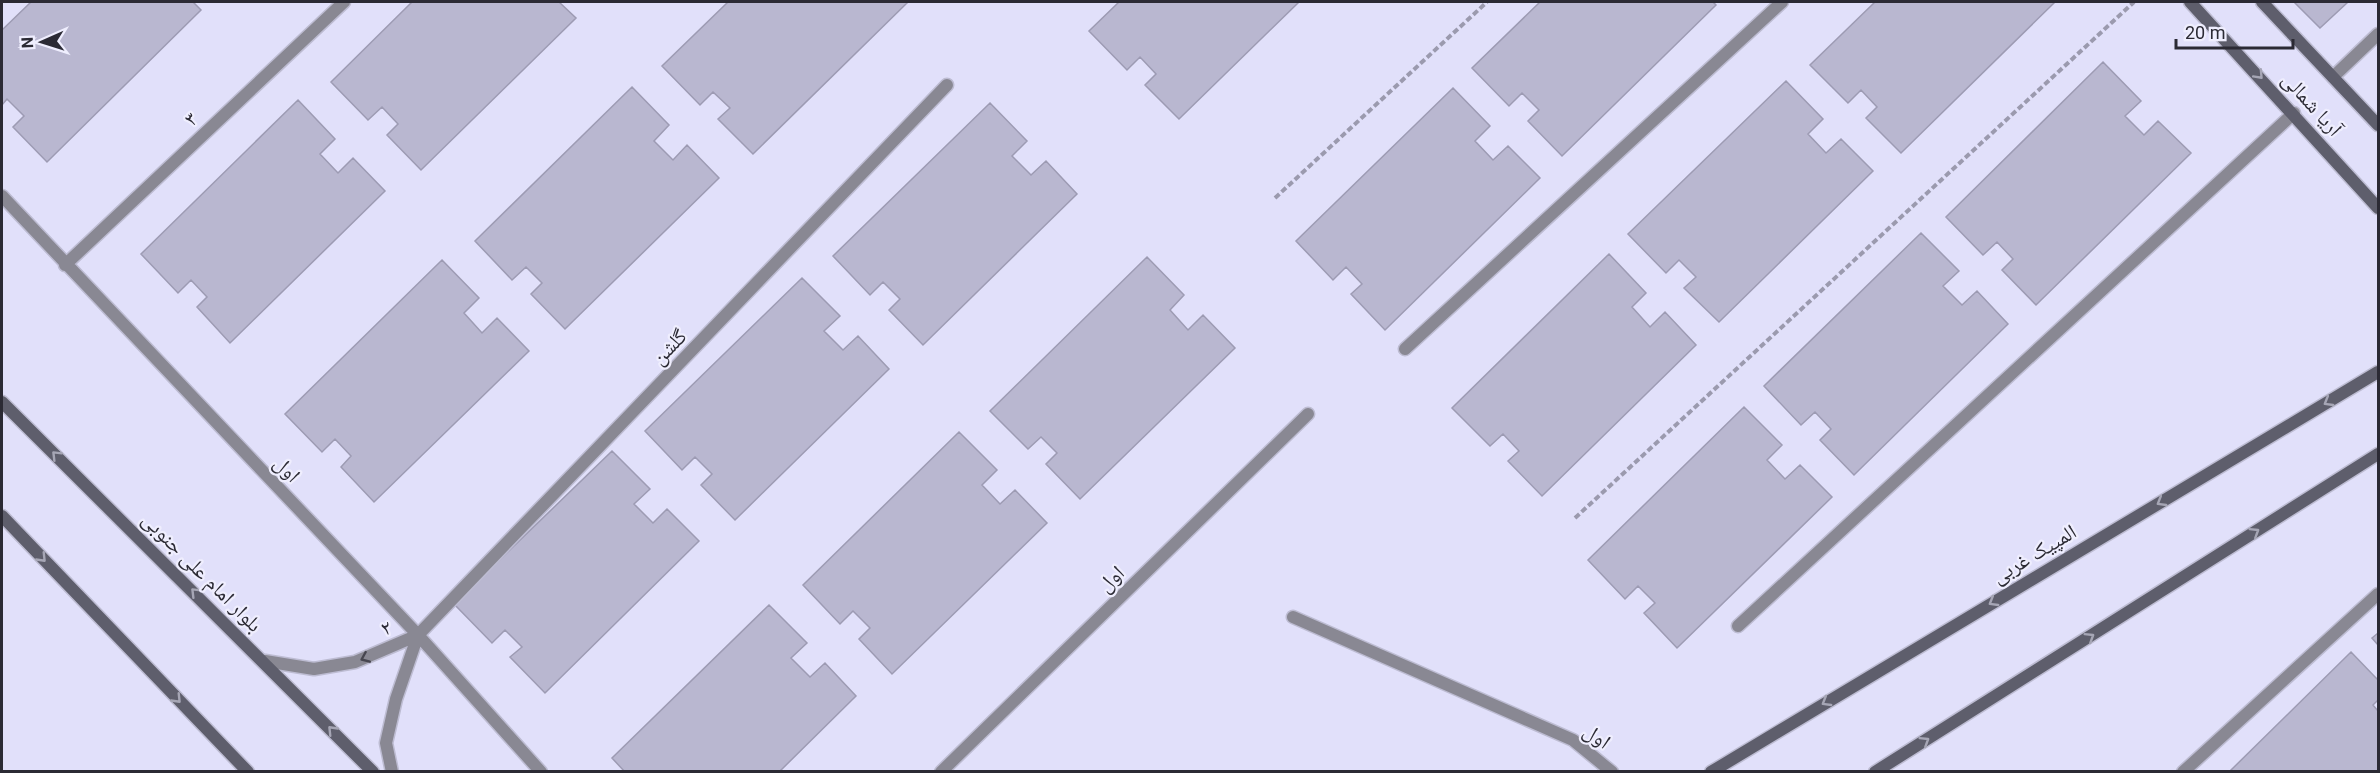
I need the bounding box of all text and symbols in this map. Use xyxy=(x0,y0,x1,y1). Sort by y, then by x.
north arrow xyxy=(12,12,72,72)
scale bar xyxy=(2176,12,2293,50)
text: 20 m xyxy=(2185,22,2225,43)
text: N xyxy=(18,37,37,49)
street label: آریا شمالی xyxy=(2276,67,2347,142)
one-way arrow xyxy=(2252,68,2263,79)
street label: ۳ xyxy=(179,107,203,131)
street label: گلشن xyxy=(646,324,692,370)
one-way arrow xyxy=(2324,394,2334,406)
one-way arrow xyxy=(52,451,63,462)
street label: اول xyxy=(269,451,305,487)
one-way arrow xyxy=(2157,494,2167,506)
street label: بلوار امام علی جنوبی xyxy=(136,507,267,638)
street label: المپیک غربی xyxy=(1988,519,2081,589)
one-way arrow xyxy=(2249,528,2259,540)
one-way arrow xyxy=(35,552,46,562)
street label: اول xyxy=(1093,561,1129,597)
one-way arrow xyxy=(191,588,202,599)
one-way arrow xyxy=(1989,594,1999,606)
street label: ۲ xyxy=(377,615,395,641)
one-way arrow xyxy=(2084,632,2094,644)
one-way arrow xyxy=(360,651,371,663)
one-way arrow xyxy=(170,691,181,702)
one-way arrow xyxy=(1822,694,1832,706)
street label: اول xyxy=(1579,718,1615,754)
one-way arrow xyxy=(329,726,340,737)
one-way arrow xyxy=(1919,736,1929,748)

